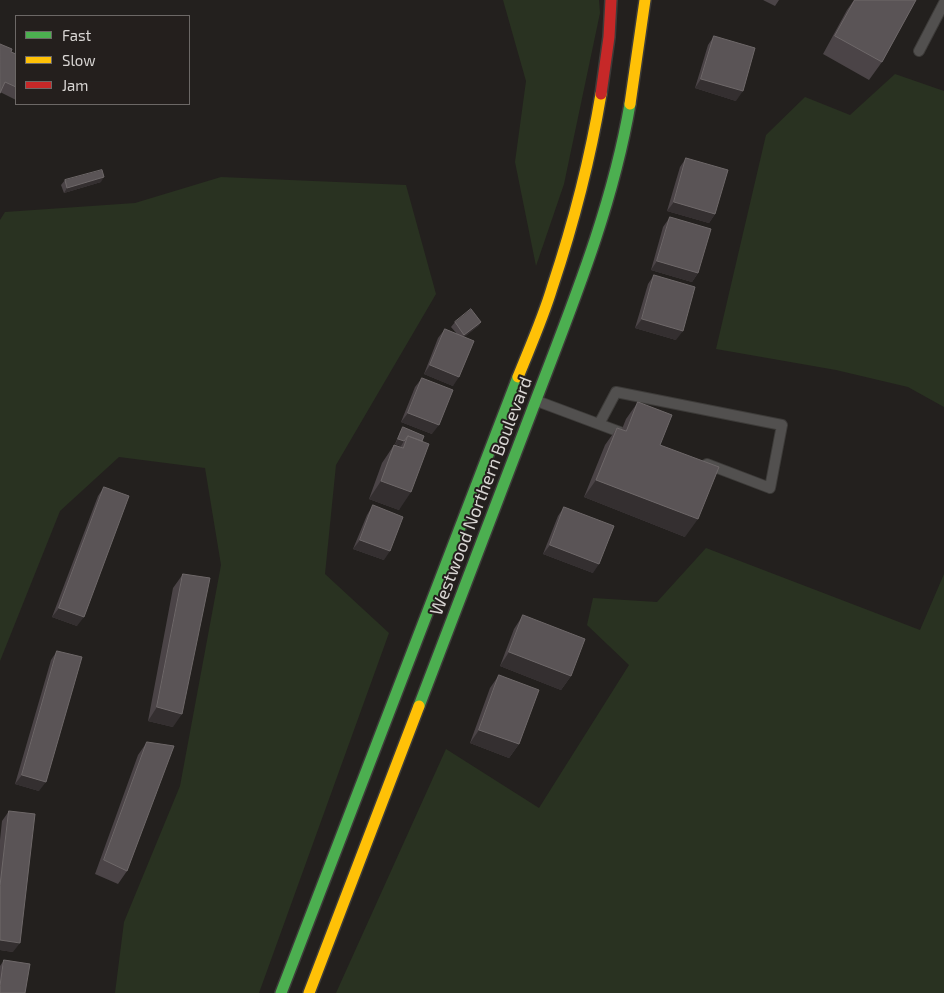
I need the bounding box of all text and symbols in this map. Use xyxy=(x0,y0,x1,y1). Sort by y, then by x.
legend xyxy=(15,15,190,105)
text: Fast xyxy=(62,26,91,44)
text: Slow xyxy=(62,51,96,69)
text: Jam xyxy=(62,76,88,94)
street label: Westwood Northern Boulevard xyxy=(425,374,537,618)

